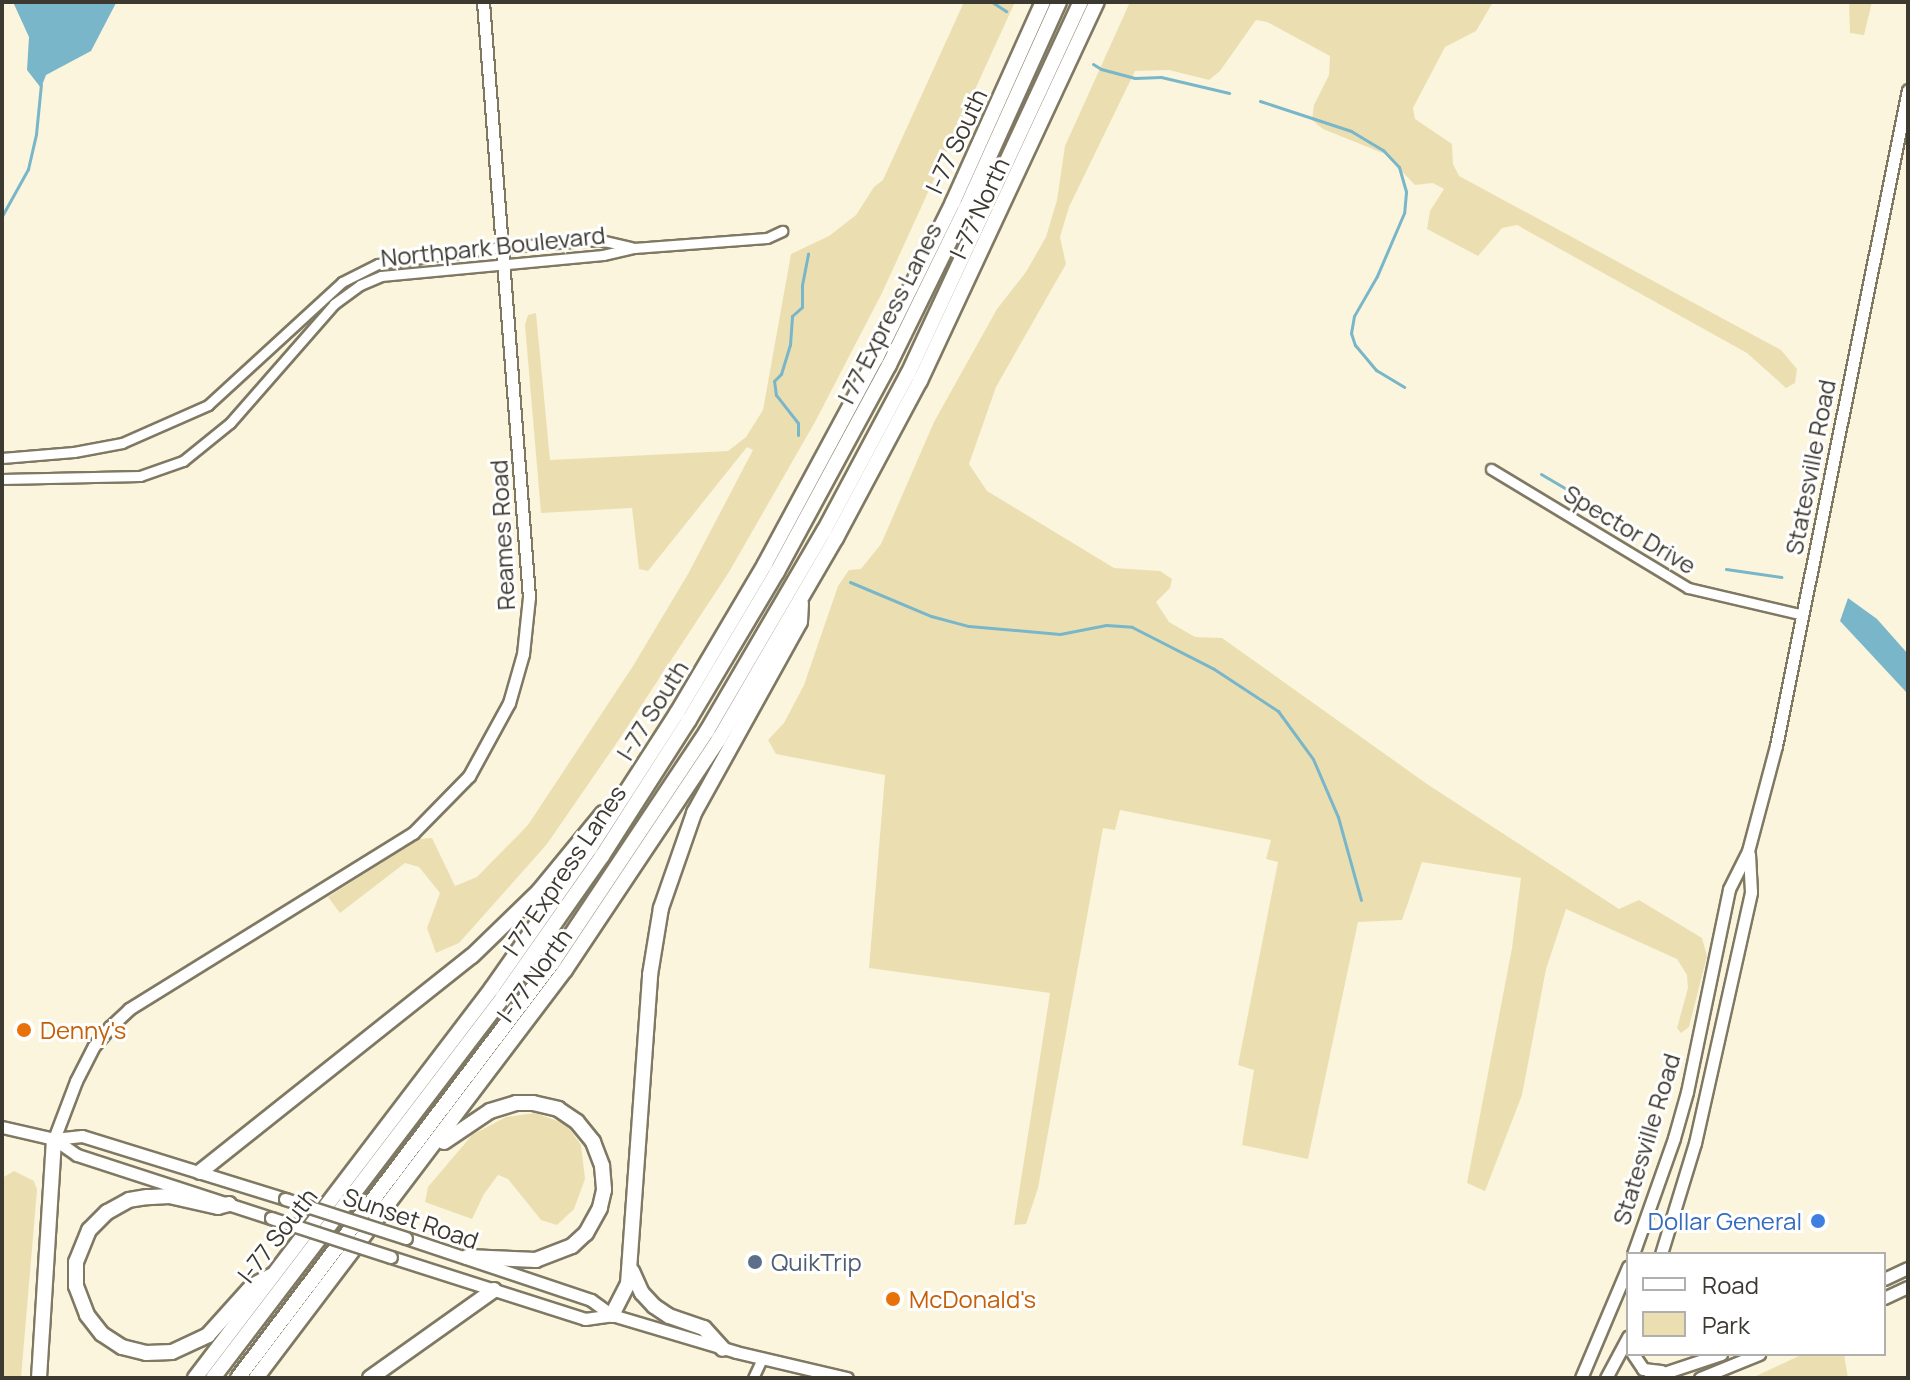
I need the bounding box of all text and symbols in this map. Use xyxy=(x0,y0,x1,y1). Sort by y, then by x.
street label: I-77 South xyxy=(919,84,993,198)
street label: I-77 North xyxy=(943,153,1015,263)
street label: I 77 Express Lanes xyxy=(831,218,947,408)
street label: Northpark Boulevard xyxy=(379,220,607,272)
street label: Statesville Road xyxy=(1779,377,1841,557)
street label: Reames Road xyxy=(484,459,520,611)
street label: Spector Drive xyxy=(1559,478,1701,580)
street label: I-77 South xyxy=(610,655,694,765)
street label: I 77 Express Lanes xyxy=(496,779,632,961)
street label: I-77 North xyxy=(491,923,577,1027)
place label: Denny's xyxy=(40,1016,126,1044)
marker: Denny's xyxy=(15,1021,33,1039)
street label: Statesville Road xyxy=(1606,1050,1686,1228)
street label: Sunset Road xyxy=(340,1181,482,1255)
street label: I-77 South xyxy=(231,1182,323,1288)
place label: Dollar General xyxy=(1648,1207,1802,1235)
marker: Dollar General xyxy=(1809,1212,1827,1230)
place label: QuikTrip xyxy=(771,1248,862,1276)
legend xyxy=(1626,1252,1886,1356)
marker: QuikTrip xyxy=(746,1253,764,1271)
text: Road xyxy=(1702,1268,1759,1301)
place label: McDonald's xyxy=(909,1285,1036,1313)
marker: McDonald's xyxy=(884,1290,902,1308)
text: Park xyxy=(1702,1308,1750,1341)

